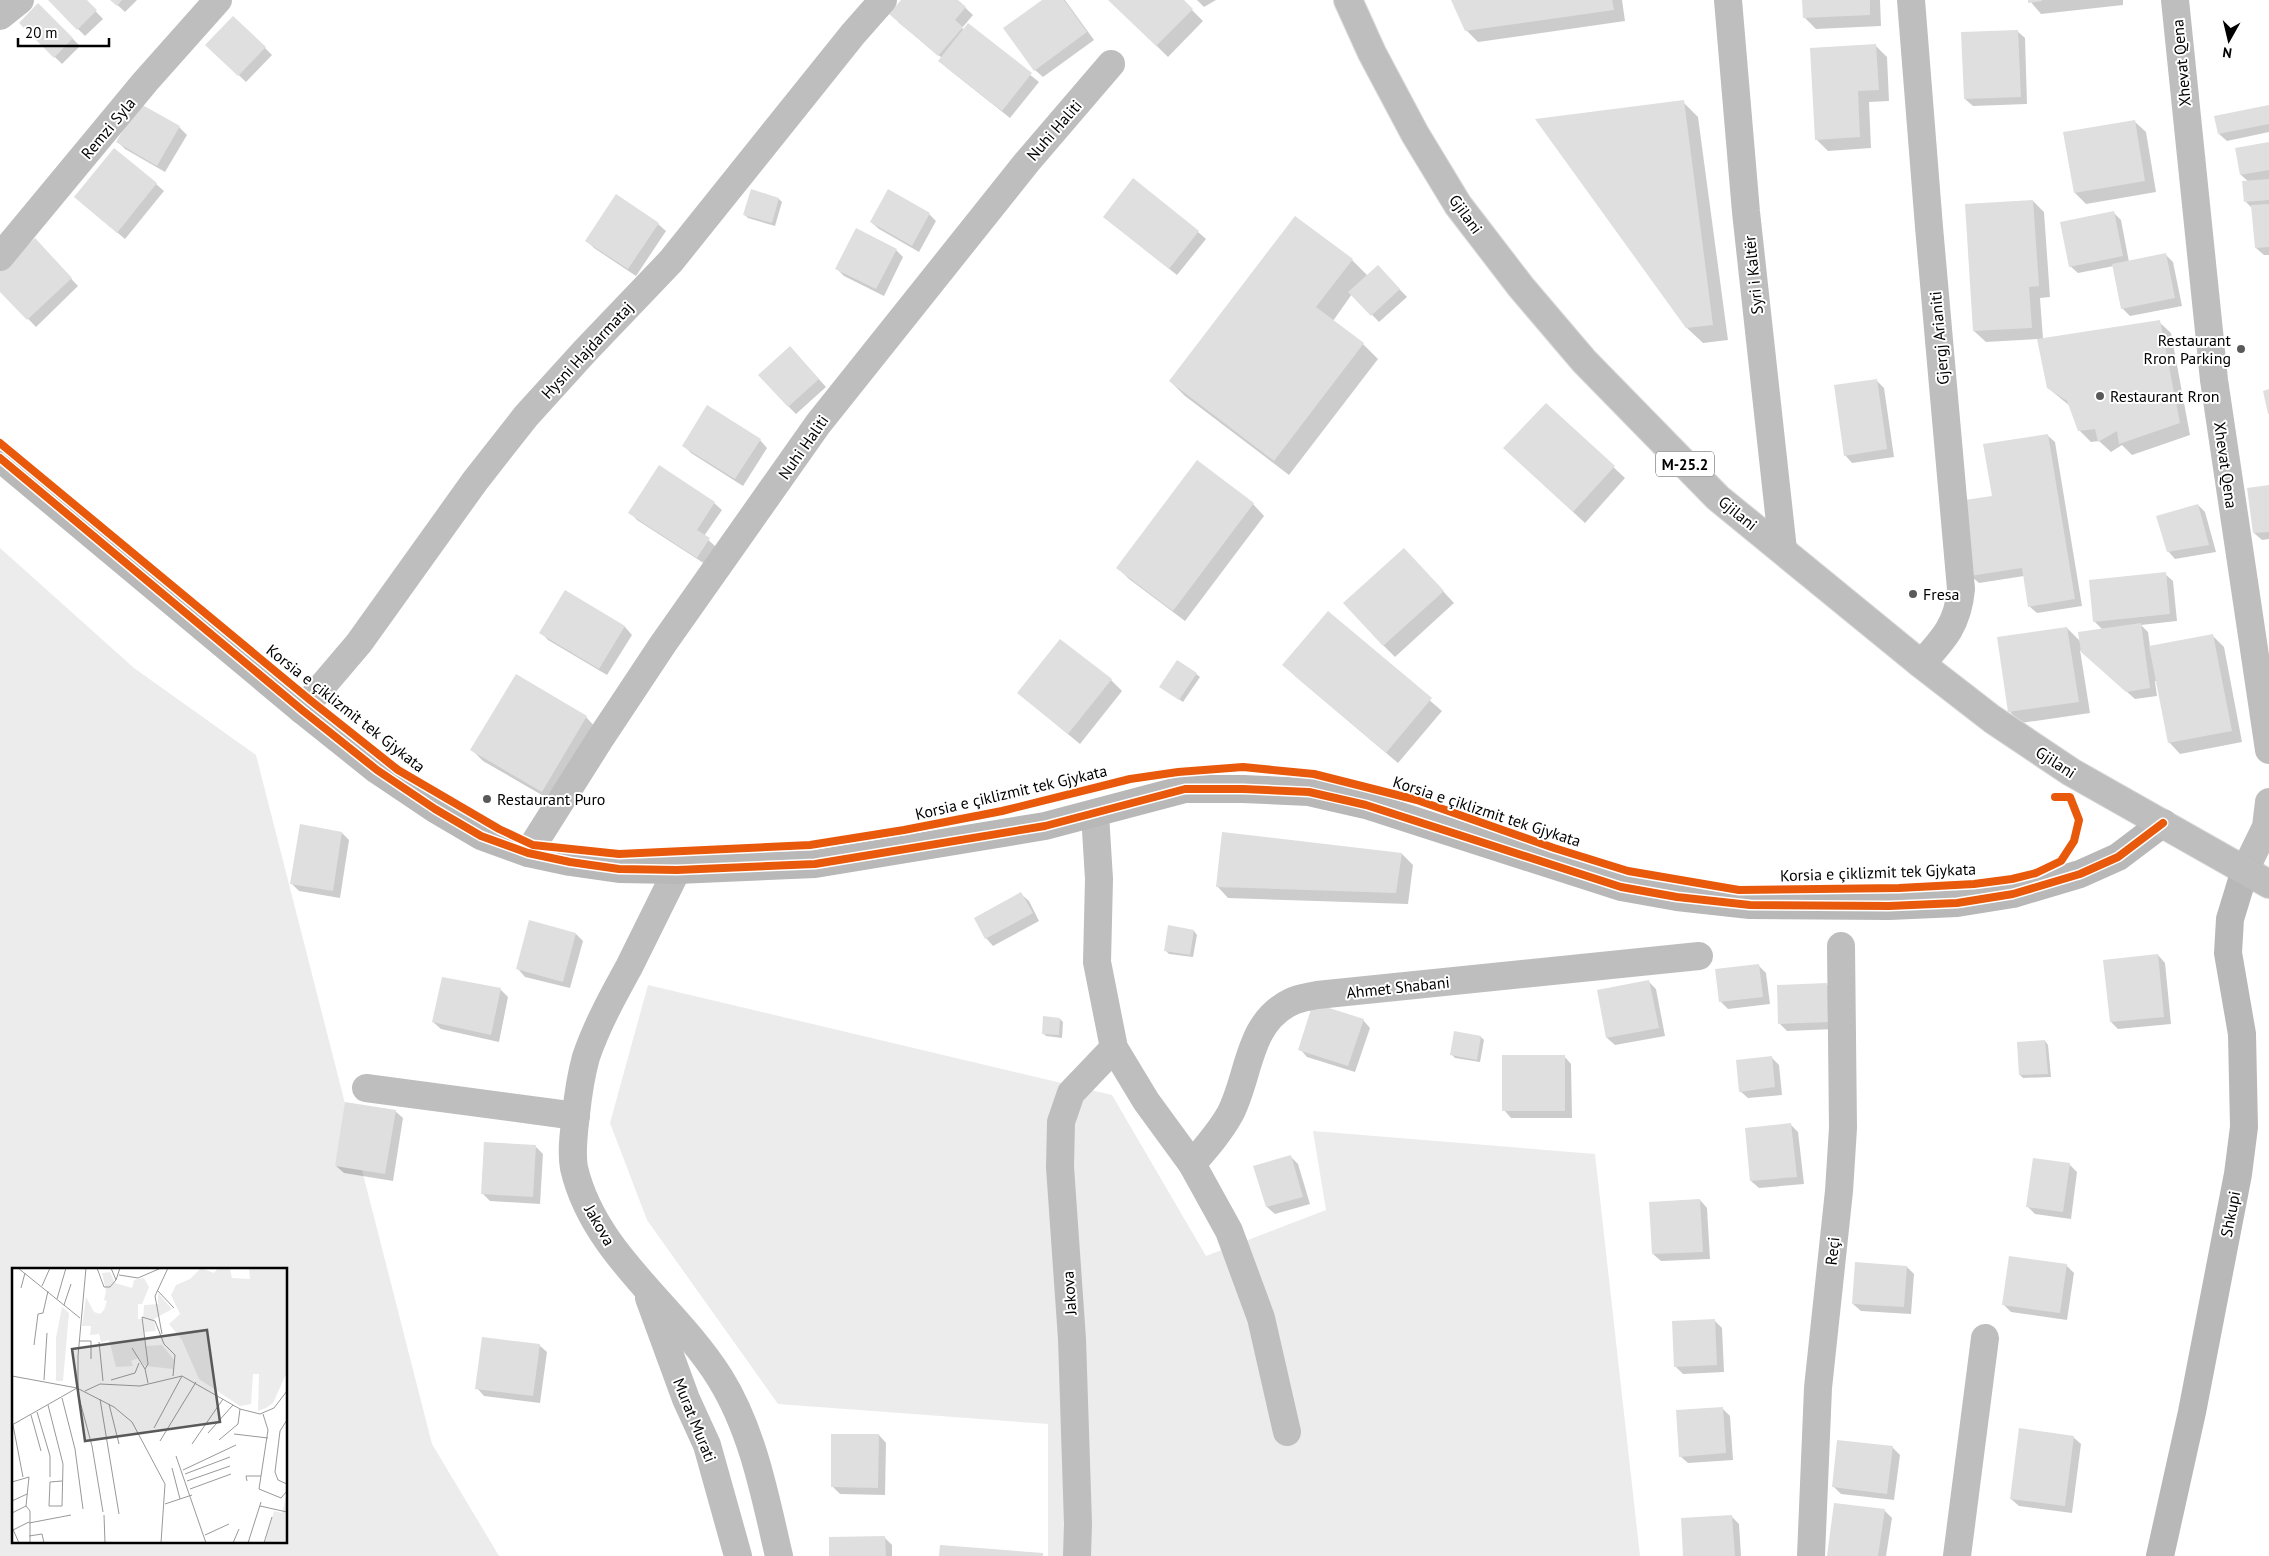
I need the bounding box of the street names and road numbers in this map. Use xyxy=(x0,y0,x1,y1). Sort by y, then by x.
street label: Xhevat Qena xyxy=(2167,19,2195,107)
street label: Remzi Syla xyxy=(77,93,139,163)
street label: Nuhi Haliti xyxy=(1022,95,1086,165)
street label: Gjilani xyxy=(1445,190,1487,238)
street label: Syri i Kaltër xyxy=(1739,234,1767,315)
street label: Gjergj Arianiti xyxy=(1925,290,1953,386)
street label: Hysni Hajdarmataj xyxy=(537,297,637,403)
street label: Nuhi Haliti xyxy=(774,411,832,483)
street label: Xhevat Qena xyxy=(2210,420,2242,510)
road number: M-25.2 xyxy=(1656,452,1714,476)
street label: Gjilani xyxy=(1715,491,1761,535)
street label: Korsia e çiklizmit tek Gjykata xyxy=(263,640,429,776)
street label: Gjilani xyxy=(2032,742,2080,782)
street label: Korsia e çiklizmit tek Gjykata xyxy=(913,760,1109,824)
street label: Korsia e çiklizmit tek Gjykata xyxy=(1391,771,1583,851)
street label: Korsia e çiklizmit tek Gjykata xyxy=(1780,859,1976,885)
street label: Ahmet Shabani xyxy=(1345,972,1451,1002)
street label: Shkupi xyxy=(2216,1189,2244,1239)
street label: Jakova xyxy=(580,1200,620,1249)
street label: Reçi xyxy=(1821,1236,1843,1266)
street label: Jakova xyxy=(1057,1270,1081,1317)
street label: Murat Murati xyxy=(669,1375,721,1465)

